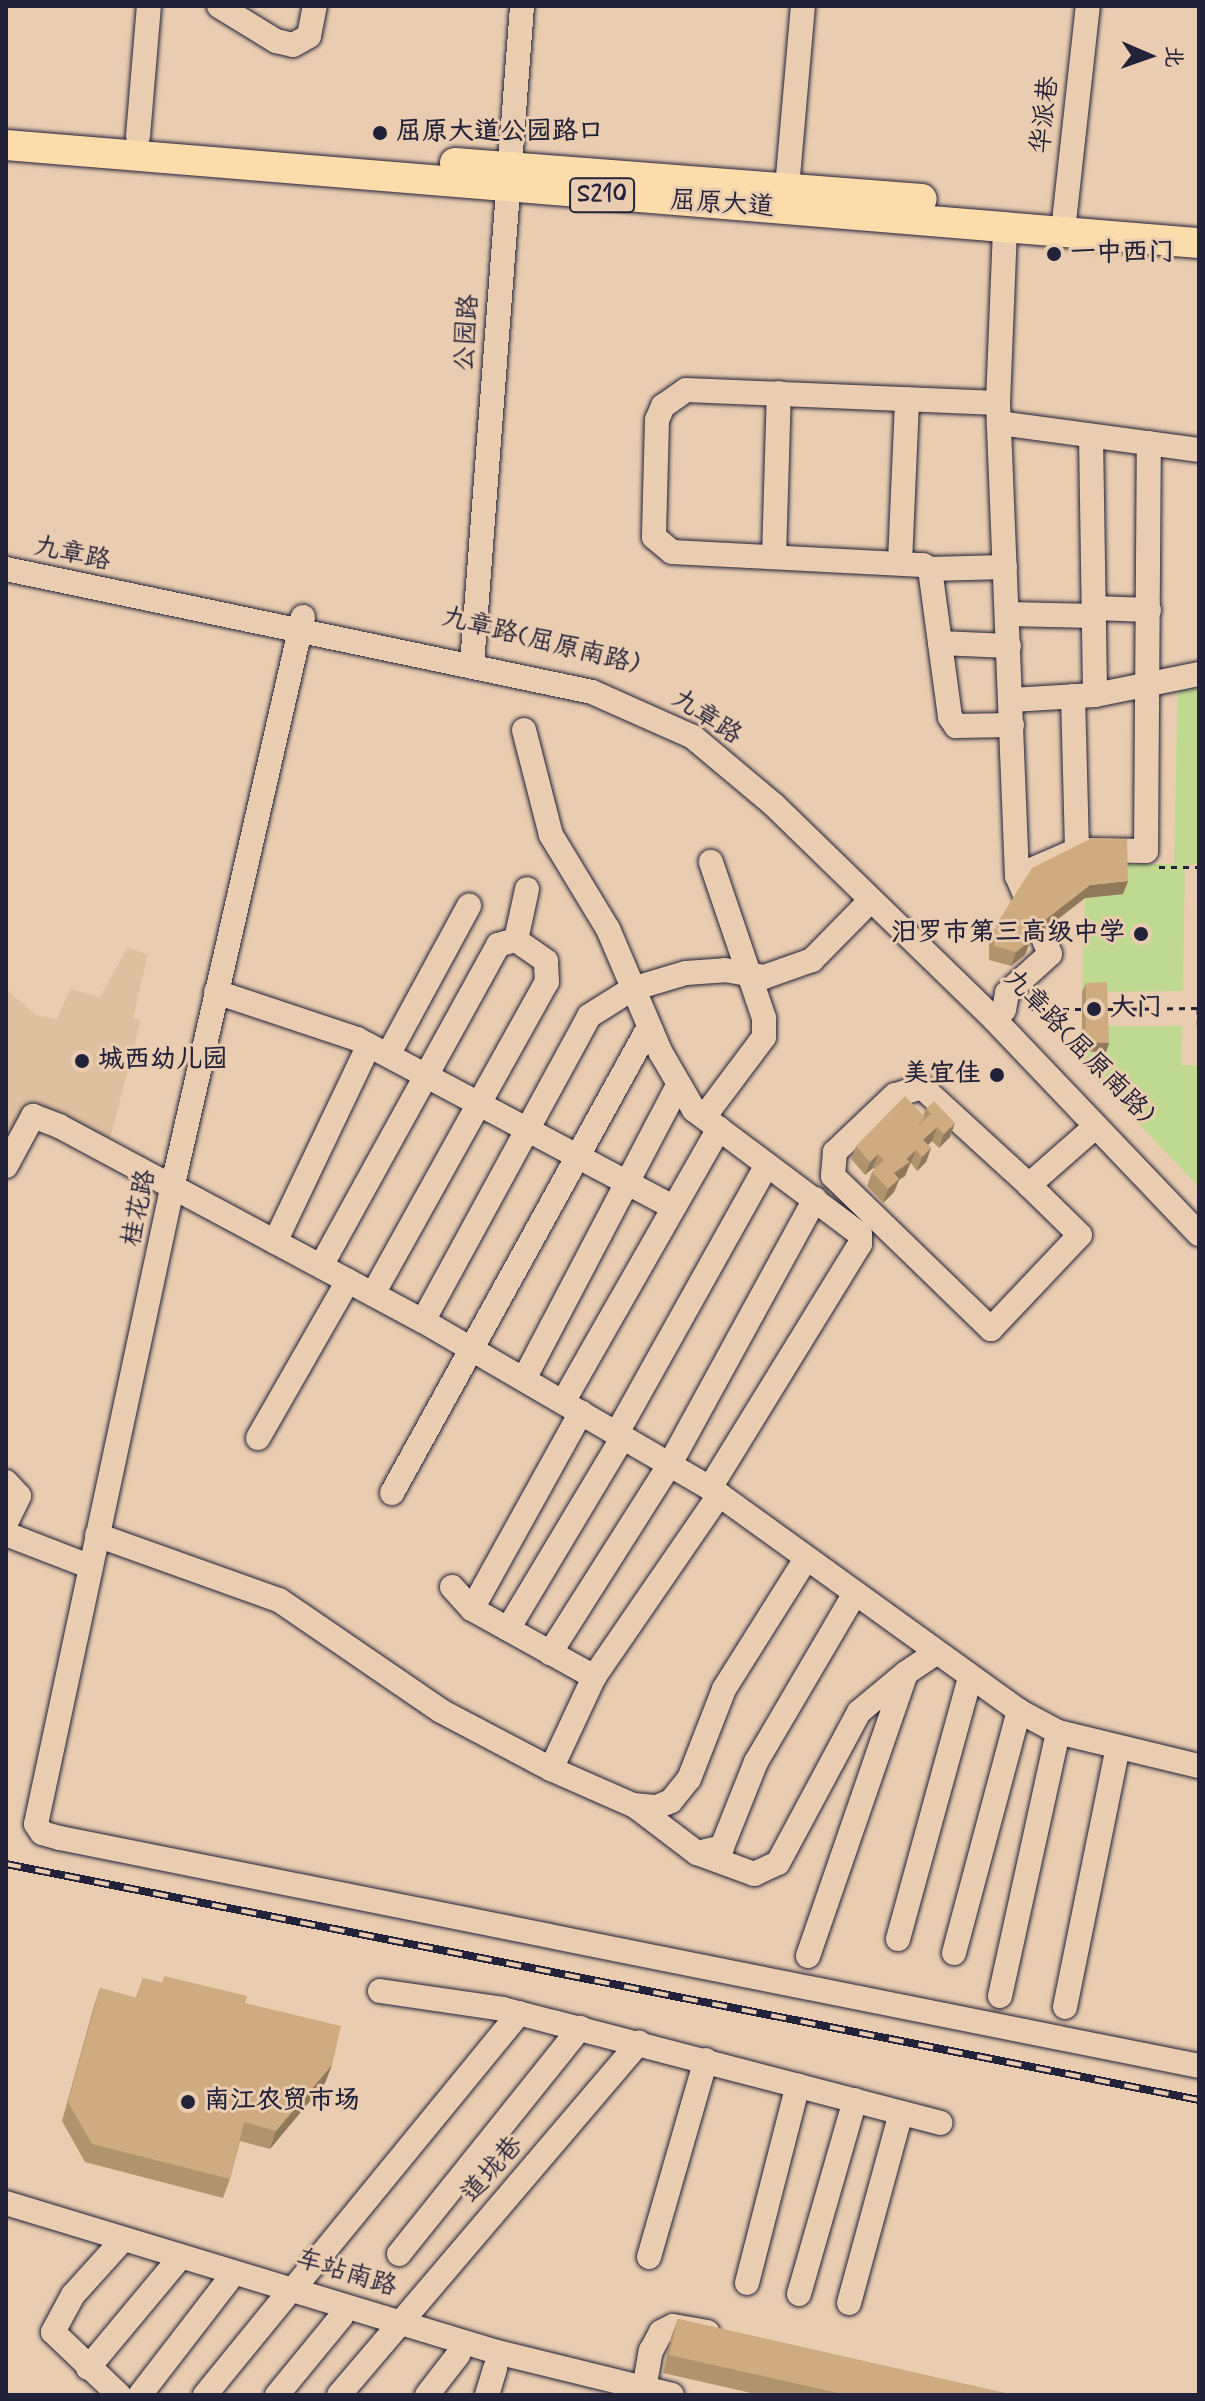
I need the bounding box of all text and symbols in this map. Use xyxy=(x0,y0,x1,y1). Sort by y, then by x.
north arrow xyxy=(1109,16,1189,96)
text: 北 xyxy=(1159,45,1187,68)
street label: 华派巷 xyxy=(1026,74,1066,156)
place label: 屈原大道公园路口 xyxy=(396,117,604,149)
marker: 屈原大道公园路口 xyxy=(371,124,389,142)
road number: S210 xyxy=(568,175,636,215)
street label: 屈原大道 xyxy=(669,186,775,224)
place label: 一中西门 xyxy=(1070,238,1174,270)
marker: 一中西门 xyxy=(1045,245,1063,263)
street label: 公园路 xyxy=(450,293,486,373)
street label: 九章路 xyxy=(31,532,113,578)
street label: 九章路(屈原南路) xyxy=(438,602,642,682)
street label: 九章路 xyxy=(665,684,747,752)
place label: 汨罗市第三高级中学 xyxy=(891,918,1125,950)
marker: 汨罗市第三高级中学 xyxy=(1132,925,1150,943)
street label: 九章路(屈原南路) xyxy=(996,963,1160,1131)
place label: 大门 xyxy=(1110,993,1162,1025)
marker: 大门 xyxy=(1085,1000,1103,1018)
place label: 城西幼儿园 xyxy=(98,1045,228,1077)
marker: 城西幼儿园 xyxy=(73,1052,91,1070)
place label: 美宜佳 xyxy=(903,1059,981,1091)
marker: 美宜佳 xyxy=(988,1066,1006,1084)
street label: 桂花路 xyxy=(117,1167,163,1249)
place label: 南江农贸市场 xyxy=(204,2086,360,2118)
marker: 南江农贸市场 xyxy=(179,2093,197,2111)
street label: 道垅巷 xyxy=(456,2130,530,2210)
street label: 车站南路 xyxy=(292,2244,400,2304)

